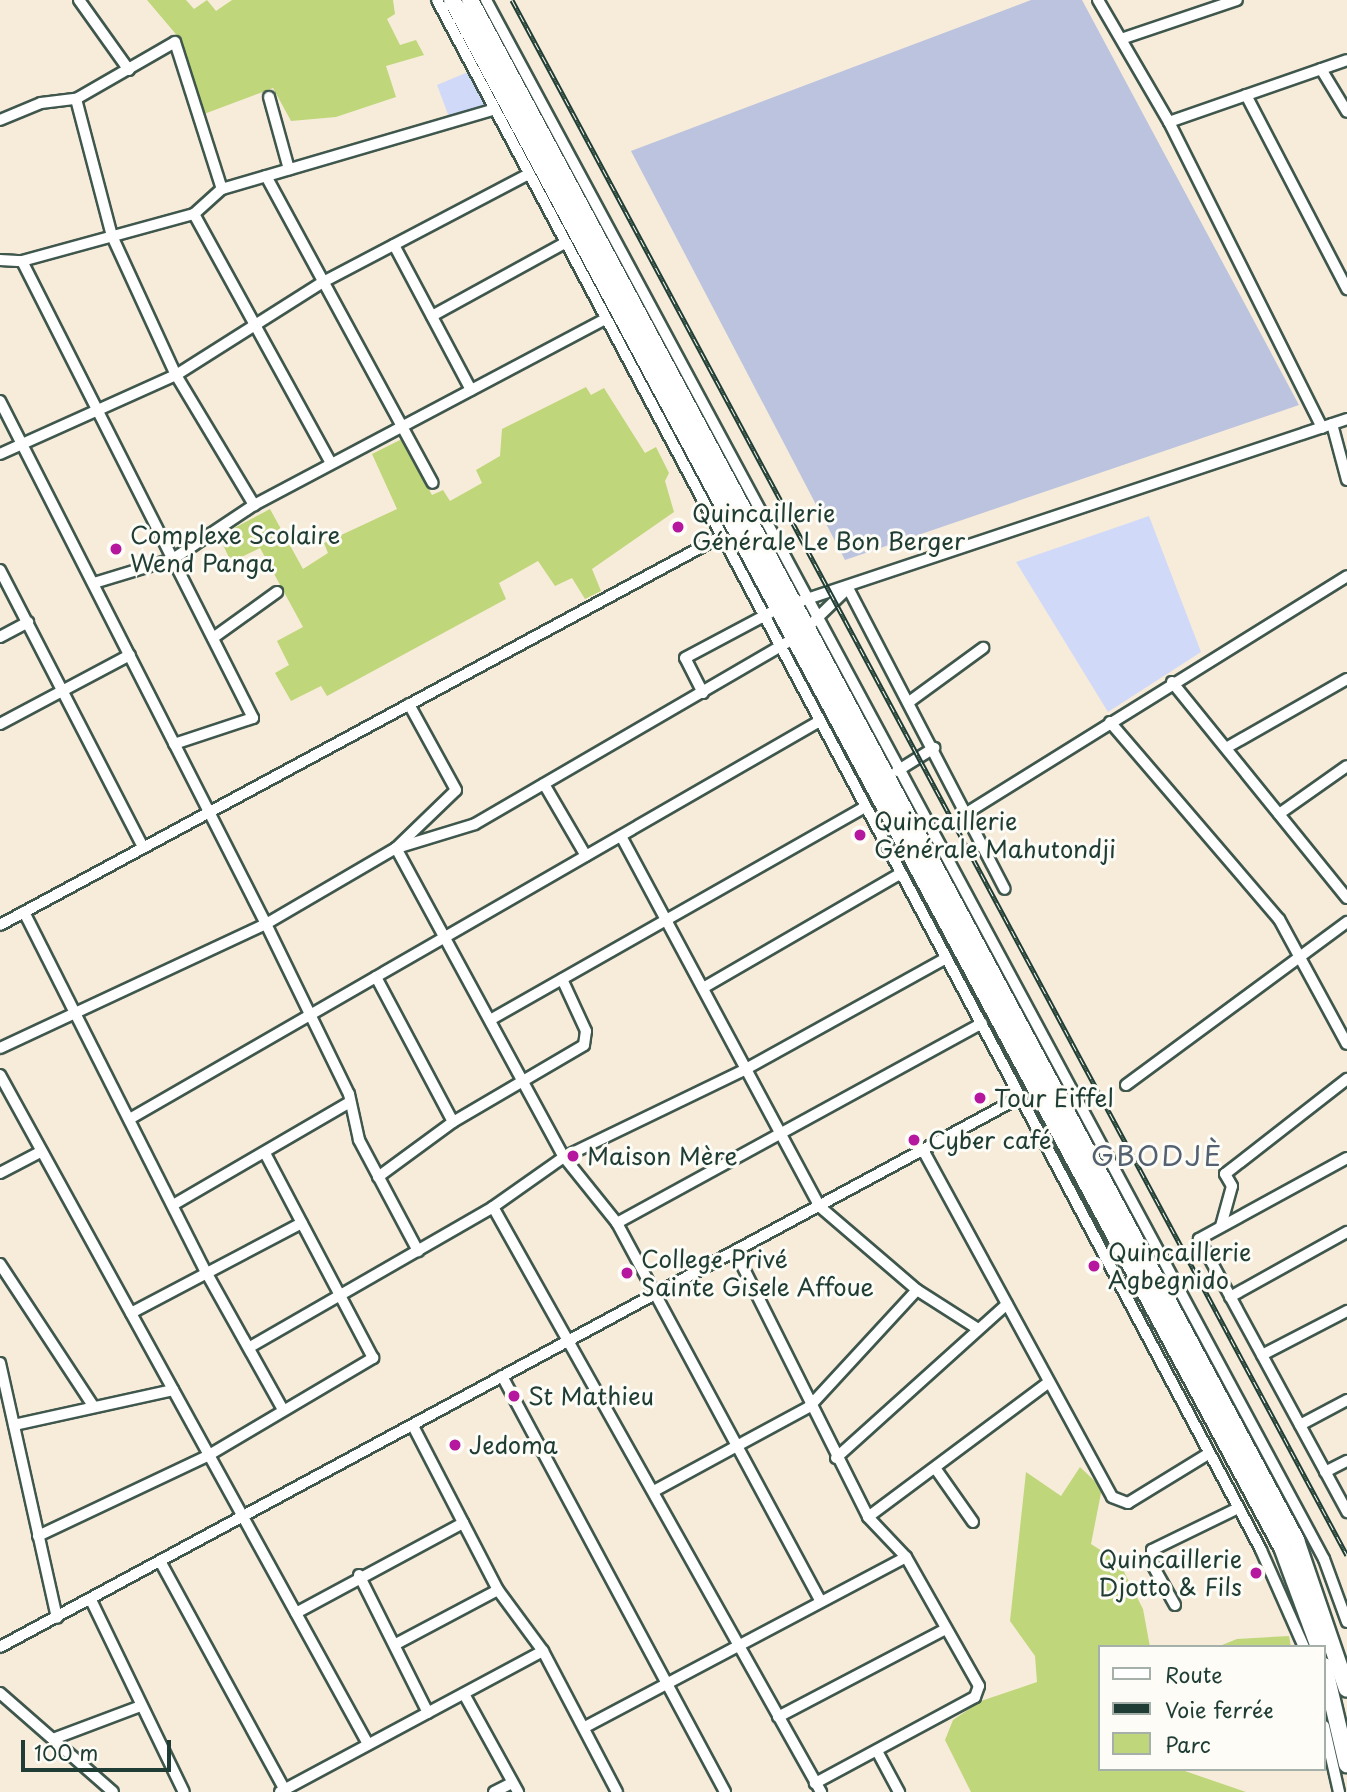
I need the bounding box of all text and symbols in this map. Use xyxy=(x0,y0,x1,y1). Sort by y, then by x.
place label: Quincaillerie Générale Le Bon Berger xyxy=(692,499,967,555)
marker: Quincaillerie Générale Le Bon Berger xyxy=(670,519,686,535)
place label: Complexe Scolaire Wend Panga xyxy=(130,521,341,577)
marker: Complexe Scolaire Wend Panga xyxy=(108,541,124,557)
place label: Quincaillerie Générale Mahutondji xyxy=(874,807,1116,863)
marker: Quincaillerie Générale Mahutondji xyxy=(852,827,868,843)
place label: Tour Eiffel xyxy=(994,1084,1114,1112)
marker: Tour Eiffel xyxy=(972,1090,988,1106)
place label: Cyber café xyxy=(928,1126,1054,1154)
marker: Cyber café xyxy=(906,1132,922,1148)
district label: GBODJÈ xyxy=(1092,1138,1222,1172)
place label: Maison Mère xyxy=(587,1142,737,1170)
marker: Maison Mère xyxy=(565,1148,581,1164)
place label: Quincaillerie Agbegnido xyxy=(1108,1238,1251,1294)
place label: College Privé Sainte Gisele Affoue xyxy=(641,1245,876,1301)
marker: Quincaillerie Agbegnido xyxy=(1086,1258,1102,1274)
marker: College Privé Sainte Gisele Affoue xyxy=(619,1265,635,1281)
place label: St Mathieu xyxy=(528,1382,653,1410)
marker: St Mathieu xyxy=(506,1388,522,1404)
place label: Jedoma xyxy=(469,1431,558,1459)
marker: Jedoma xyxy=(447,1437,463,1453)
place label: Quincaillerie Djotto & Fils xyxy=(1097,1545,1242,1601)
marker: Quincaillerie Djotto & Fils xyxy=(1248,1565,1264,1581)
legend xyxy=(1098,1645,1326,1771)
text: Route xyxy=(1165,1658,1223,1690)
text: Voie ferrée xyxy=(1165,1693,1274,1725)
scale bar xyxy=(24,1726,175,1770)
text: Parc xyxy=(1165,1728,1211,1760)
text: 100 m xyxy=(34,1736,98,1768)

